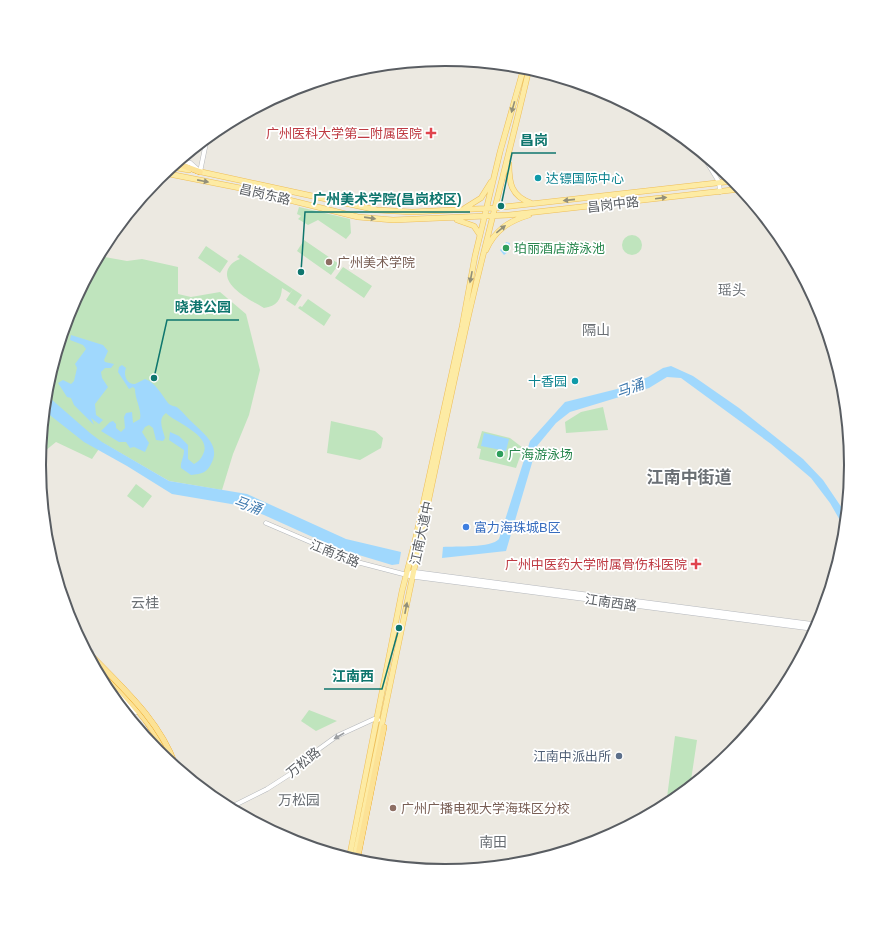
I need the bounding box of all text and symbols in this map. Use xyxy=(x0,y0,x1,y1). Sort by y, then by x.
one-way arrow xyxy=(510,101,516,113)
place label: 广州医科大学第二附属医院 xyxy=(266,126,422,141)
marker: 广州医科大学第二附属医院 xyxy=(425,127,437,139)
callout: 昌岗 xyxy=(512,127,556,153)
text: 昌岗 xyxy=(520,132,548,148)
place label: 达镖国际中心 xyxy=(546,171,624,186)
marker: 达镖国际中心 xyxy=(533,173,543,183)
one-way arrow xyxy=(196,178,209,184)
street label: 昌岗东路 xyxy=(238,181,292,208)
callout: 广州美术学院(昌岗校区) xyxy=(305,186,470,212)
text: 广州美术学院(昌岗校区) xyxy=(312,191,462,207)
street label: 昌岗中路 xyxy=(586,194,640,215)
one-way arrow xyxy=(655,195,667,201)
one-way arrow xyxy=(563,197,575,204)
one-way arrow xyxy=(364,215,376,222)
one-way arrow xyxy=(495,225,506,233)
place label: 珀丽酒店游泳池 xyxy=(514,241,605,256)
marker: 珀丽酒店游泳池 xyxy=(501,243,511,253)
place label: 广州美术学院 xyxy=(337,255,415,270)
marker: 广州美术学院 xyxy=(324,257,334,267)
one-way arrow xyxy=(468,271,474,284)
district label: 瑶头 xyxy=(718,282,746,298)
callout: 晓港公园 xyxy=(167,294,239,320)
text: 晓港公园 xyxy=(175,299,231,315)
district label: 隔山 xyxy=(582,322,610,338)
place label: 十香园 xyxy=(528,374,567,389)
water label: 马涌 xyxy=(614,375,648,400)
marker: 十香园 xyxy=(570,376,580,386)
place label: 广海游泳场 xyxy=(508,447,573,462)
marker: 广海游泳场 xyxy=(495,449,505,459)
district label: 江南中街道 xyxy=(647,468,732,487)
water label: 马涌 xyxy=(232,493,266,518)
street label: 江南大道中 xyxy=(407,500,436,566)
place label: 富力海珠城B区 xyxy=(474,520,561,535)
marker: 富力海珠城B区 xyxy=(461,522,471,532)
street label: 江南东路 xyxy=(308,537,362,570)
place label: 广州中医药大学附属骨伤科医院 xyxy=(505,557,687,572)
marker: 广州中医药大学附属骨伤科医院 xyxy=(690,558,702,570)
street label: 江南西路 xyxy=(584,591,638,614)
district label: 云桂 xyxy=(131,595,159,611)
one-way arrow xyxy=(404,602,410,614)
callout: 江南西 xyxy=(324,663,382,689)
text: 江南西 xyxy=(332,668,374,684)
one-way arrow xyxy=(333,732,345,739)
street label: 万松路 xyxy=(283,744,323,780)
place label: 江南中派出所 xyxy=(533,749,611,764)
marker: 江南中派出所 xyxy=(614,751,624,761)
district label: 万松园 xyxy=(278,792,320,808)
place label: 广州广播电视大学海珠区分校 xyxy=(401,801,570,816)
marker: 广州广播电视大学海珠区分校 xyxy=(388,803,398,813)
district label: 南田 xyxy=(479,834,507,850)

